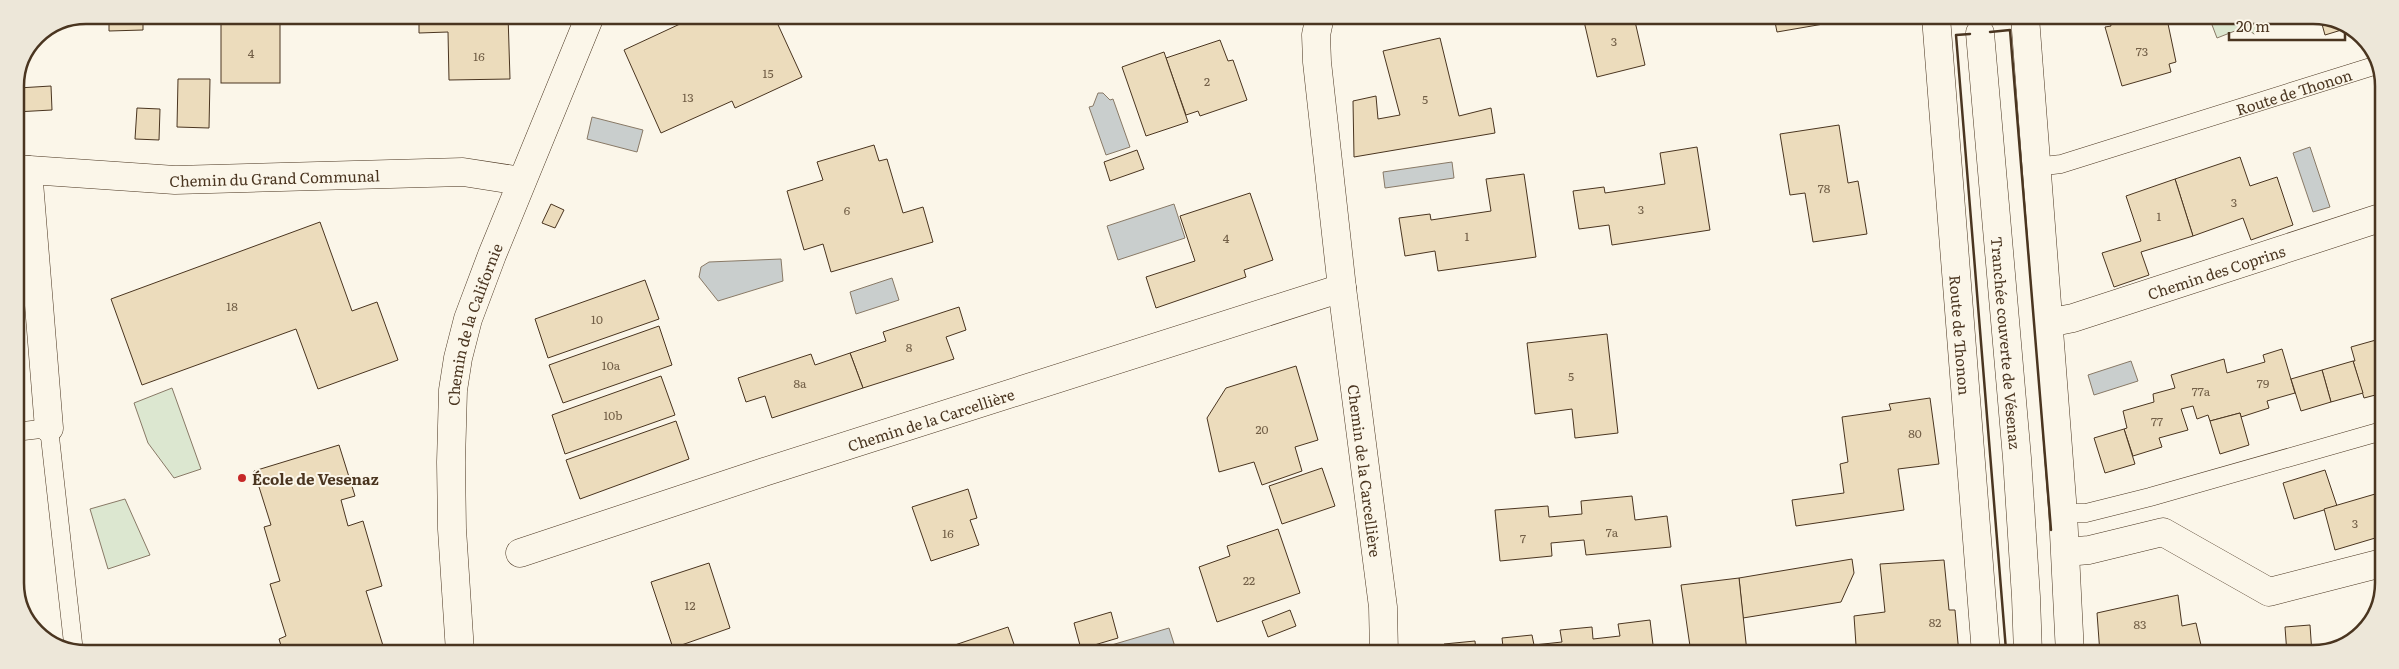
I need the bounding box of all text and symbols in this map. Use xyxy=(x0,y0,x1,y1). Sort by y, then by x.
scale bar xyxy=(2229,10,2345,42)
text: 20 m xyxy=(2236,14,2270,37)
house number: 3 xyxy=(1611,32,1617,50)
house number: 73 xyxy=(2136,42,2148,60)
house number: 4 xyxy=(248,44,255,62)
house number: 16 xyxy=(473,47,485,65)
street label: Route de Thonon xyxy=(2233,62,2355,120)
house number: 15 xyxy=(763,64,773,82)
house number: 2 xyxy=(1204,72,1210,90)
house number: 13 xyxy=(682,88,694,106)
house number: 5 xyxy=(1422,90,1428,108)
street label: Chemin du Grand Communal xyxy=(169,163,380,192)
house number: 78 xyxy=(1818,179,1831,197)
house number: 3 xyxy=(2231,193,2237,211)
house number: 3 xyxy=(1638,200,1644,218)
house number: 6 xyxy=(844,201,851,219)
house number: 1 xyxy=(2157,207,2162,225)
house number: 1 xyxy=(1465,227,1470,245)
house number: 4 xyxy=(1223,229,1230,247)
street label: Tranchée couverte de Vésenaz xyxy=(1986,235,2028,450)
street label: Chemin des Coprins xyxy=(2144,238,2288,305)
street label: Chemin de la Californie xyxy=(441,239,507,406)
street label: Route de Thonon xyxy=(1945,274,1977,396)
house number: 18 xyxy=(226,297,238,315)
house number: 10 xyxy=(591,310,603,328)
house number: 8 xyxy=(906,338,913,356)
house number: 10a xyxy=(602,356,621,374)
house number: 5 xyxy=(1568,367,1574,385)
house number: 8a xyxy=(793,374,807,392)
house number: 79 xyxy=(2257,374,2269,392)
street label: Chemin de la Carcellière xyxy=(844,382,1017,456)
house number: 77a xyxy=(2192,382,2211,400)
street label: Chemin de la Carcellière xyxy=(1343,383,1388,559)
house number: 10b xyxy=(603,406,623,424)
house number: 77 xyxy=(2151,412,2163,430)
house number: 20 xyxy=(1255,420,1269,438)
house number: 80 xyxy=(1908,424,1922,442)
place label: École de Vesenaz xyxy=(252,467,379,490)
marker: École de Vesenaz xyxy=(236,472,248,484)
house number: 3 xyxy=(2352,514,2358,532)
house number: 7a xyxy=(1606,523,1619,541)
house number: 16 xyxy=(942,524,954,542)
house number: 7 xyxy=(1520,529,1526,547)
house number: 22 xyxy=(1243,571,1255,589)
house number: 12 xyxy=(685,596,695,614)
house number: 82 xyxy=(1929,613,1941,631)
house number: 83 xyxy=(2133,615,2147,633)

